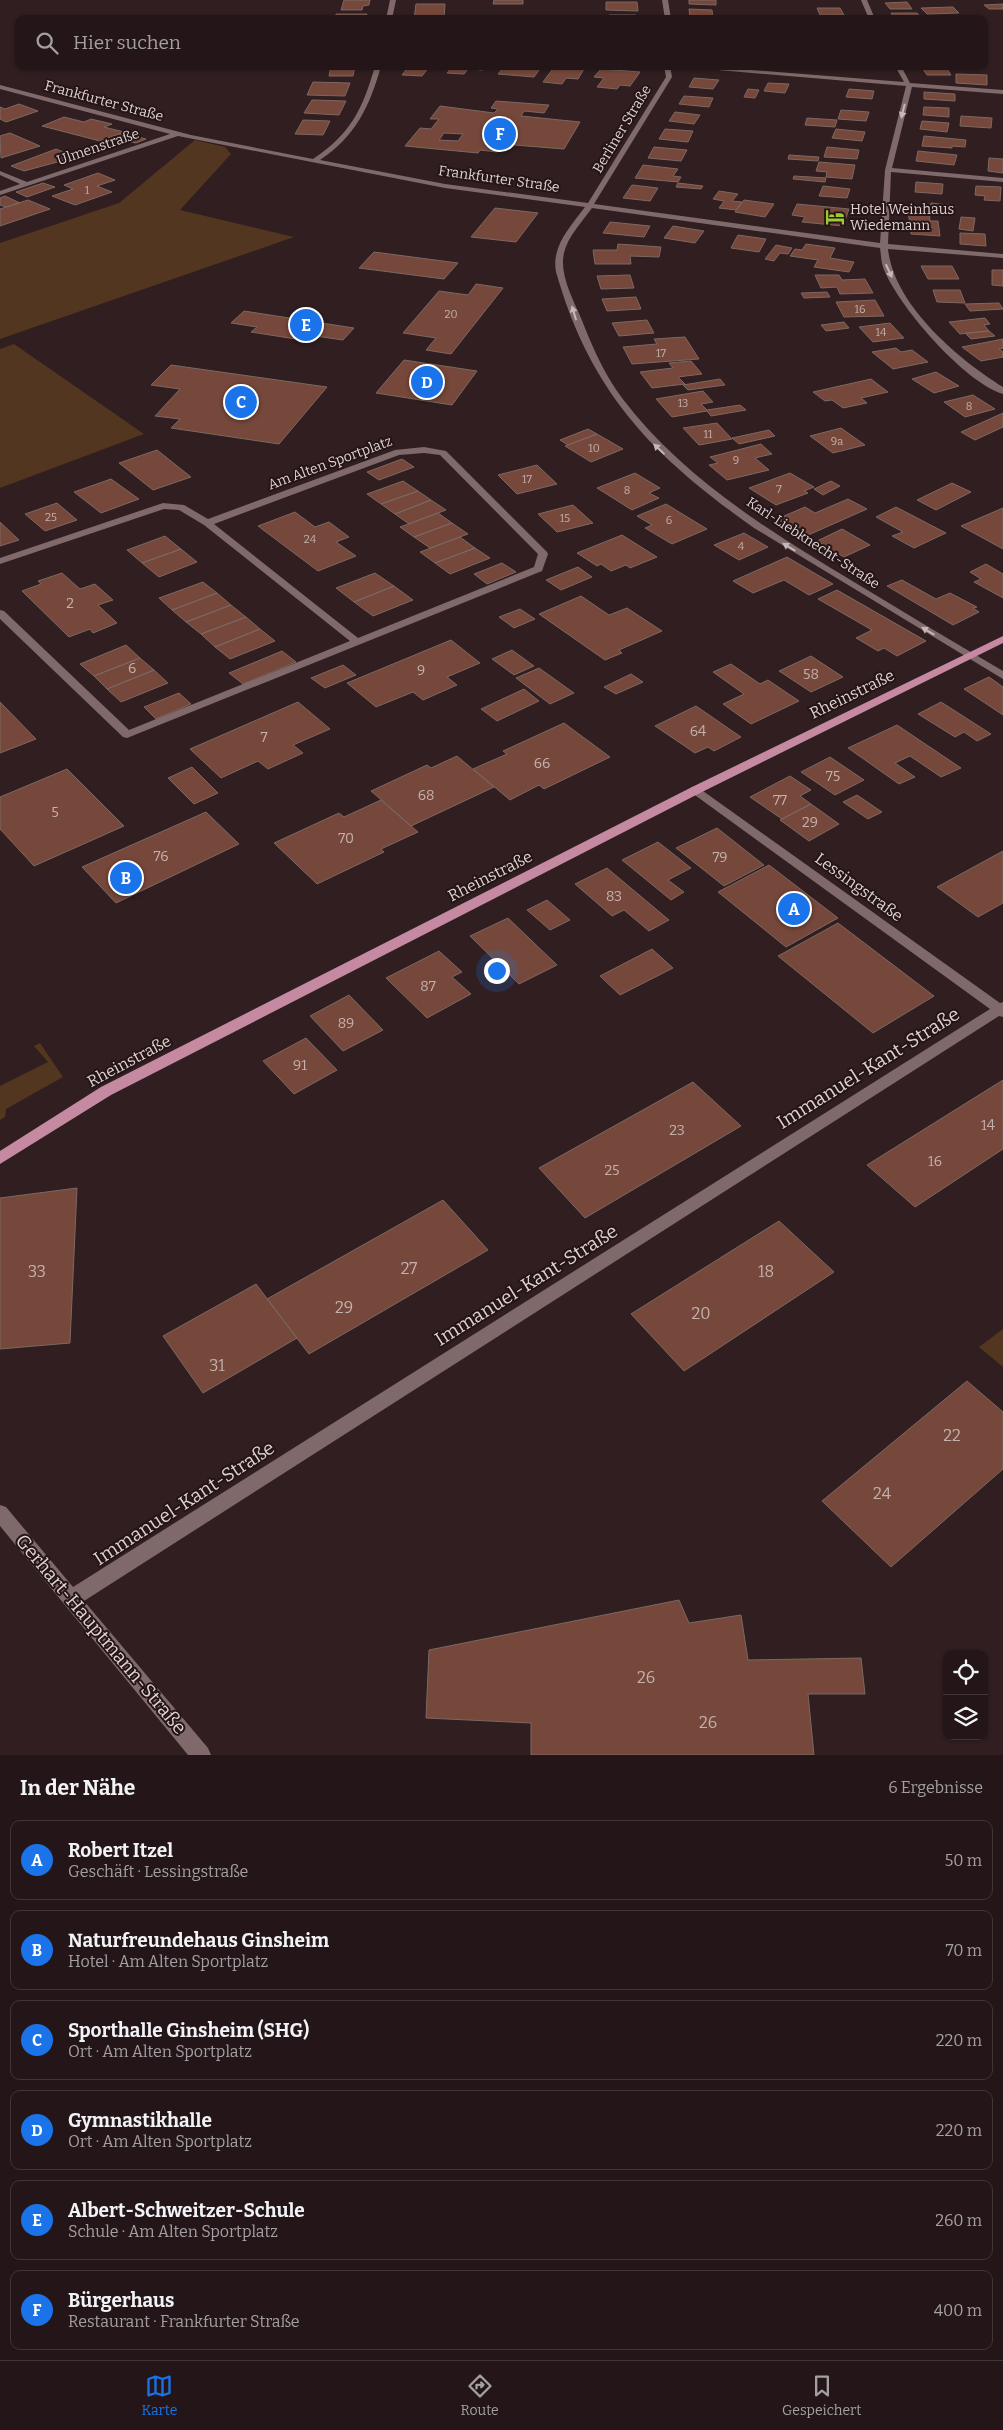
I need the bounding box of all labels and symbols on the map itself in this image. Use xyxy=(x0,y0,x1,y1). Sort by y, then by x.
street label: Frankfurter Straße xyxy=(43,77,165,125)
street label: Berliner Straße xyxy=(589,82,655,176)
one-way arrow xyxy=(899,104,907,119)
pin: F xyxy=(484,115,516,153)
street label: Ulmenstraße xyxy=(54,125,142,169)
street label: Frankfurter Straße xyxy=(437,162,561,196)
house number: 1 xyxy=(85,184,90,197)
place label: Hotel Weinhaus Wiedemann xyxy=(850,201,954,234)
hotel icon: Hotel Weinhaus Wiedemann xyxy=(824,206,846,228)
one-way arrow xyxy=(886,264,894,278)
house number: 16 xyxy=(855,303,865,316)
one-way arrow xyxy=(570,305,578,320)
pin: E xyxy=(290,306,322,344)
house number: 20 xyxy=(444,308,458,321)
house number: 14 xyxy=(876,326,887,339)
house number: 17 xyxy=(656,347,666,360)
pin: D xyxy=(411,363,443,401)
pin: C xyxy=(225,383,257,421)
house number: 13 xyxy=(678,397,688,410)
house number: 8 xyxy=(966,400,972,413)
house number: 11 xyxy=(704,428,713,441)
street label: Am Alten Sportplatz xyxy=(266,433,395,493)
house number: 9a xyxy=(831,435,843,448)
house number: 10 xyxy=(588,442,600,455)
one-way arrow xyxy=(654,443,666,455)
house number: 9 xyxy=(733,454,739,467)
house number: 17 xyxy=(522,473,532,486)
house number: 7 xyxy=(776,483,782,496)
house number: 8 xyxy=(624,484,630,497)
street label: Karl-Liebknecht-Straße xyxy=(743,494,883,592)
house number: 25 xyxy=(45,511,57,524)
house number: 15 xyxy=(560,512,570,525)
house number: 6 xyxy=(666,514,672,527)
house number: 24 xyxy=(304,533,317,546)
house number: 4 xyxy=(738,540,745,553)
one-way arrow xyxy=(783,542,796,551)
house number: 2 xyxy=(66,595,74,612)
one-way arrow xyxy=(921,627,935,636)
house number: 6 xyxy=(128,660,136,677)
house number: 9 xyxy=(417,662,425,679)
street label: Rheinstraße xyxy=(807,665,897,723)
house number: 58 xyxy=(803,666,819,683)
house number: 64 xyxy=(690,723,706,740)
house number: 7 xyxy=(260,729,268,746)
house number: 66 xyxy=(534,755,550,772)
house number: 75 xyxy=(826,768,840,785)
house number: 68 xyxy=(418,787,434,804)
house number: 77 xyxy=(773,792,787,809)
house number: 5 xyxy=(51,804,59,821)
house number: 29 xyxy=(802,814,818,831)
house number: 70 xyxy=(338,830,354,847)
street label: Rheinstraße xyxy=(445,847,535,905)
house number: 76 xyxy=(153,848,169,865)
house number: 79 xyxy=(713,849,728,866)
street label: Lessingstraße xyxy=(811,849,907,925)
pin: B xyxy=(110,859,142,897)
house number: 83 xyxy=(606,888,622,905)
pin: A xyxy=(778,890,810,928)
your location xyxy=(484,958,510,984)
house number: 87 xyxy=(420,978,436,995)
street label: Immanuel-Kant-Straße xyxy=(772,1002,964,1134)
house number: 89 xyxy=(338,1015,354,1032)
street label: Rheinstraße xyxy=(84,1031,174,1091)
house number: 91 xyxy=(293,1057,307,1074)
house number: 14 xyxy=(981,1117,995,1134)
house number: 23 xyxy=(669,1122,685,1139)
house number: 16 xyxy=(928,1153,942,1170)
house number: 25 xyxy=(604,1162,620,1179)
street label: Immanuel-Kant-Straße xyxy=(430,1219,622,1351)
house number: 27 xyxy=(401,1259,417,1278)
house number: 33 xyxy=(28,1262,46,1281)
house number: 18 xyxy=(758,1262,774,1281)
house number: 29 xyxy=(335,1298,353,1317)
house number: 20 xyxy=(692,1304,710,1323)
house number: 31 xyxy=(209,1356,225,1375)
house number: 22 xyxy=(943,1426,961,1445)
street label: Immanuel-Kant-Straße xyxy=(89,1436,279,1570)
house number: 24 xyxy=(873,1484,892,1503)
street label: Gerhart-Hauptmann-Straße xyxy=(11,1529,191,1739)
house number: 26 xyxy=(637,1668,655,1687)
house number: 26 xyxy=(699,1713,717,1732)

